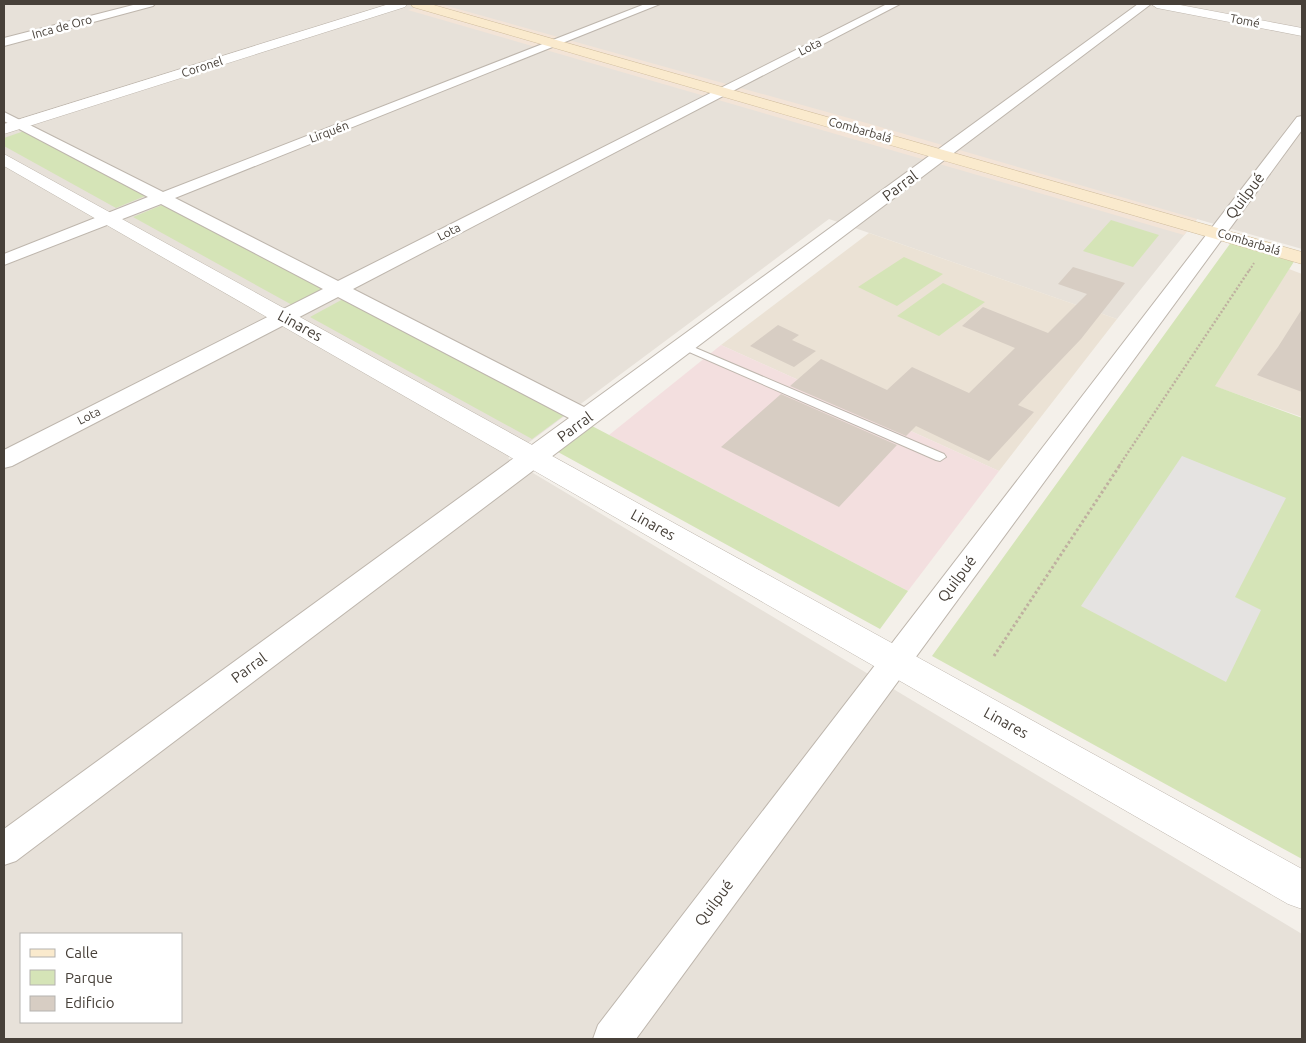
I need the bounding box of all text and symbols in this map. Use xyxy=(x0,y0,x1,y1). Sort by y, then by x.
street label: Tomé xyxy=(1229,11,1261,30)
street label: Inca de Oro xyxy=(30,12,93,41)
street label: Lota xyxy=(796,35,823,58)
street label: Coronel xyxy=(180,54,224,79)
street label: Combarbalá xyxy=(827,114,893,145)
street label: Lirquén xyxy=(307,118,350,145)
street label: Parral xyxy=(879,167,921,204)
street label: Quilpué xyxy=(1222,169,1267,222)
street label: Lota xyxy=(435,220,462,243)
street label: Combarbalá xyxy=(1216,226,1282,257)
street label: Linares xyxy=(275,306,325,345)
street label: Lota xyxy=(75,404,102,427)
street label: Parral xyxy=(554,408,596,445)
street label: Linares xyxy=(628,505,678,544)
street label: Quilpué xyxy=(934,552,979,605)
street label: Parral xyxy=(228,649,270,686)
street label: Linares xyxy=(981,703,1031,742)
street label: Quilpué xyxy=(691,876,736,929)
legend xyxy=(20,933,182,1023)
text: Calle xyxy=(65,944,98,961)
text: Parque xyxy=(65,969,113,986)
text: Edificio xyxy=(65,994,114,1011)

